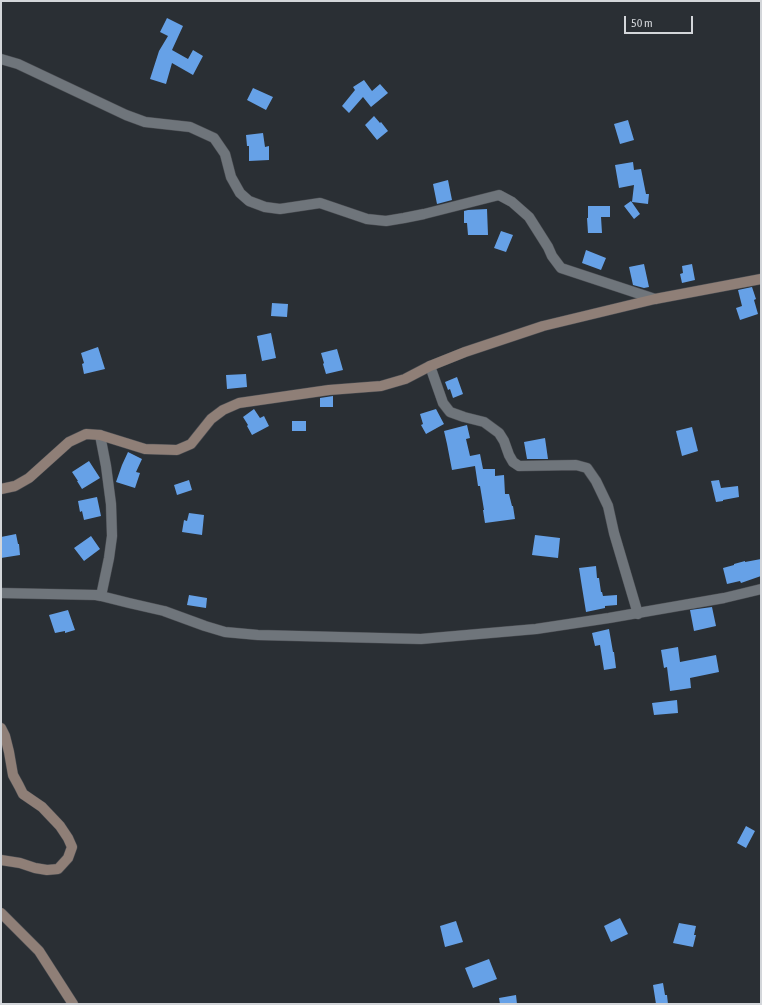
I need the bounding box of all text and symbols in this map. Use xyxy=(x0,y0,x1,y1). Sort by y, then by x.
scale bar xyxy=(626,8,695,34)
text: 50 m xyxy=(631,16,653,30)

